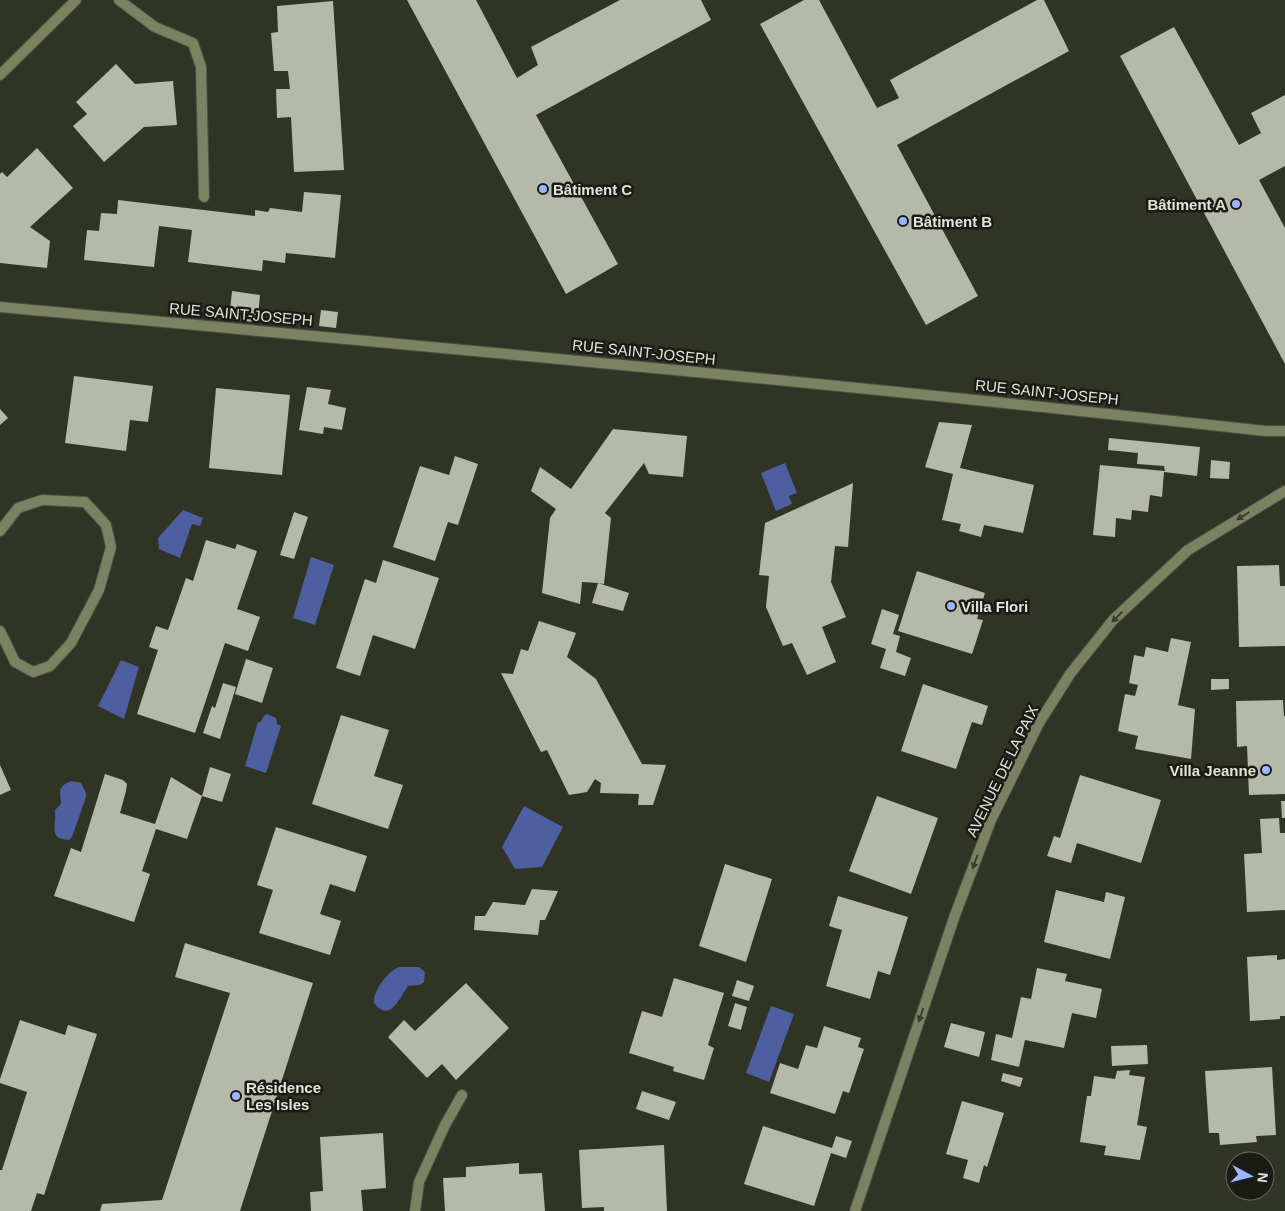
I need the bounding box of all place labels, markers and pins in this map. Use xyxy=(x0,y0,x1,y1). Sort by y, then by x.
place label: Bâtiment C xyxy=(553,181,632,198)
marker: Bâtiment C xyxy=(537,183,549,195)
place label: Bâtiment A xyxy=(1147,196,1226,213)
marker: Bâtiment A xyxy=(1230,198,1242,210)
place label: Bâtiment B xyxy=(913,213,992,230)
marker: Bâtiment B xyxy=(897,215,909,227)
place label: Villa Flori xyxy=(961,598,1028,615)
marker: Villa Flori xyxy=(945,600,957,612)
place label: Villa Jeanne xyxy=(1170,762,1256,779)
marker: Villa Jeanne xyxy=(1260,764,1272,776)
place label: Résidence Les Isles xyxy=(246,1079,321,1113)
marker: Résidence Les Isles xyxy=(230,1090,242,1102)

